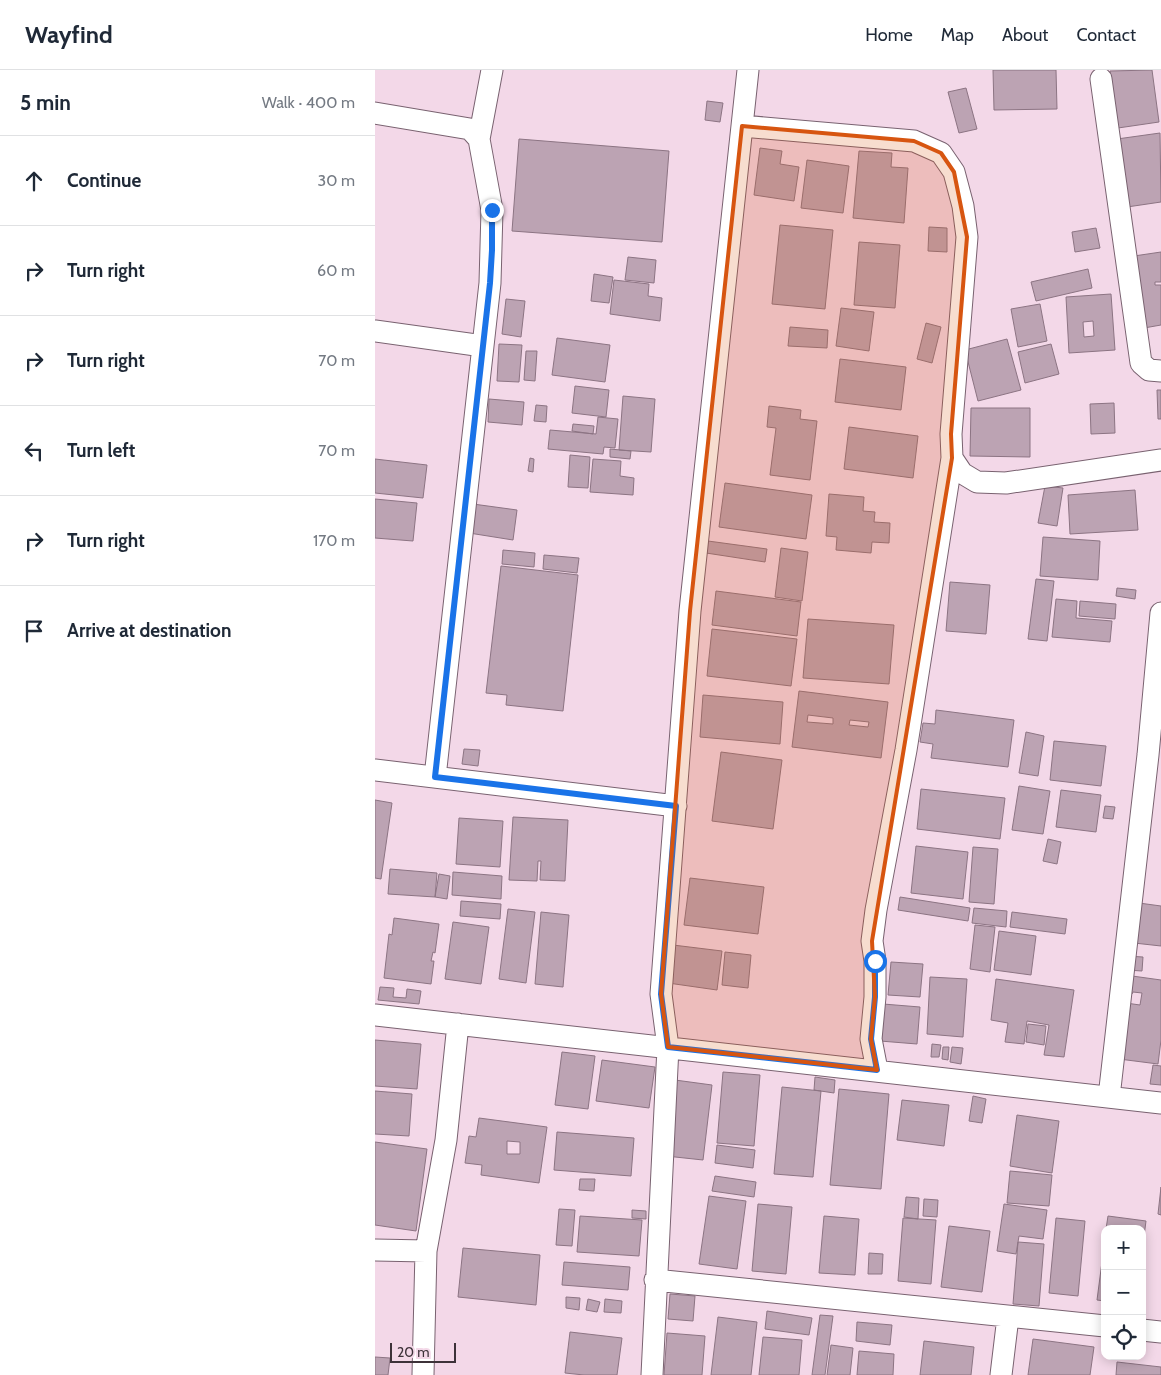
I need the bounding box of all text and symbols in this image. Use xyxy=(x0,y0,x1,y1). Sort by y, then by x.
text: Wayfind xyxy=(25,20,113,49)
text: Home xyxy=(865,24,913,46)
text: Map xyxy=(941,24,974,46)
text: About xyxy=(1002,24,1048,46)
text: Contact xyxy=(1076,24,1136,46)
text: 5 min xyxy=(20,90,71,115)
text: Walk · 400 m xyxy=(262,93,355,112)
icon: ahead xyxy=(20,167,48,195)
text: Continue xyxy=(67,169,141,192)
text: 30 m xyxy=(318,171,355,190)
route end xyxy=(481,199,504,222)
icon: right xyxy=(20,257,48,285)
text: Turn right xyxy=(67,259,145,282)
text: 60 m xyxy=(317,261,355,280)
icon: right xyxy=(20,347,48,375)
text: Turn right xyxy=(67,349,145,372)
text: 70 m xyxy=(318,351,355,370)
icon: left xyxy=(20,437,48,465)
text: Turn left xyxy=(67,439,135,462)
text: 70 m xyxy=(318,441,355,460)
icon: right xyxy=(20,527,48,555)
text: Turn right xyxy=(67,529,145,552)
text: 170 m xyxy=(313,531,355,550)
icon: arrive xyxy=(20,617,48,645)
text: Arrive at destination xyxy=(67,619,231,642)
route start xyxy=(864,950,887,973)
map controls xyxy=(1101,1225,1146,1360)
button: + xyxy=(1101,1225,1146,1270)
button: − xyxy=(1101,1270,1146,1315)
button: locate xyxy=(1101,1315,1146,1360)
scale bar xyxy=(390,1340,456,1363)
text: 20 m xyxy=(397,1343,430,1361)

